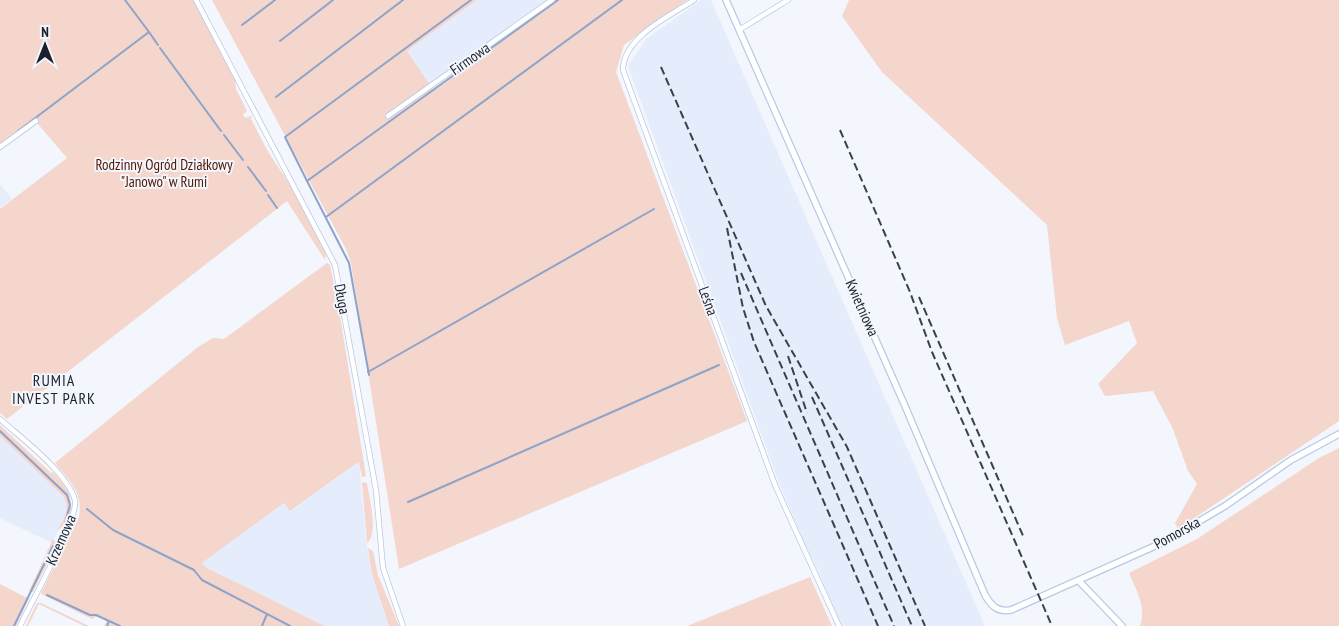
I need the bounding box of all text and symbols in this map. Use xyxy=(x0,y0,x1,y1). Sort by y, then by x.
north arrow xyxy=(20,20,70,70)
text: N xyxy=(41,23,49,41)
street label: Firmowa xyxy=(446,38,493,79)
park label: Rodzinny Ogród Działkowy "Janowo" w Rumi xyxy=(95,155,233,191)
street label: Kwietniowa xyxy=(842,276,883,339)
street label: Długa xyxy=(330,282,355,316)
street label: Leśna xyxy=(695,284,722,318)
district label: RUMIA INVEST PARK xyxy=(12,370,96,408)
street label: Krzemowa xyxy=(41,511,80,568)
street label: Pomorska xyxy=(1150,512,1203,553)

